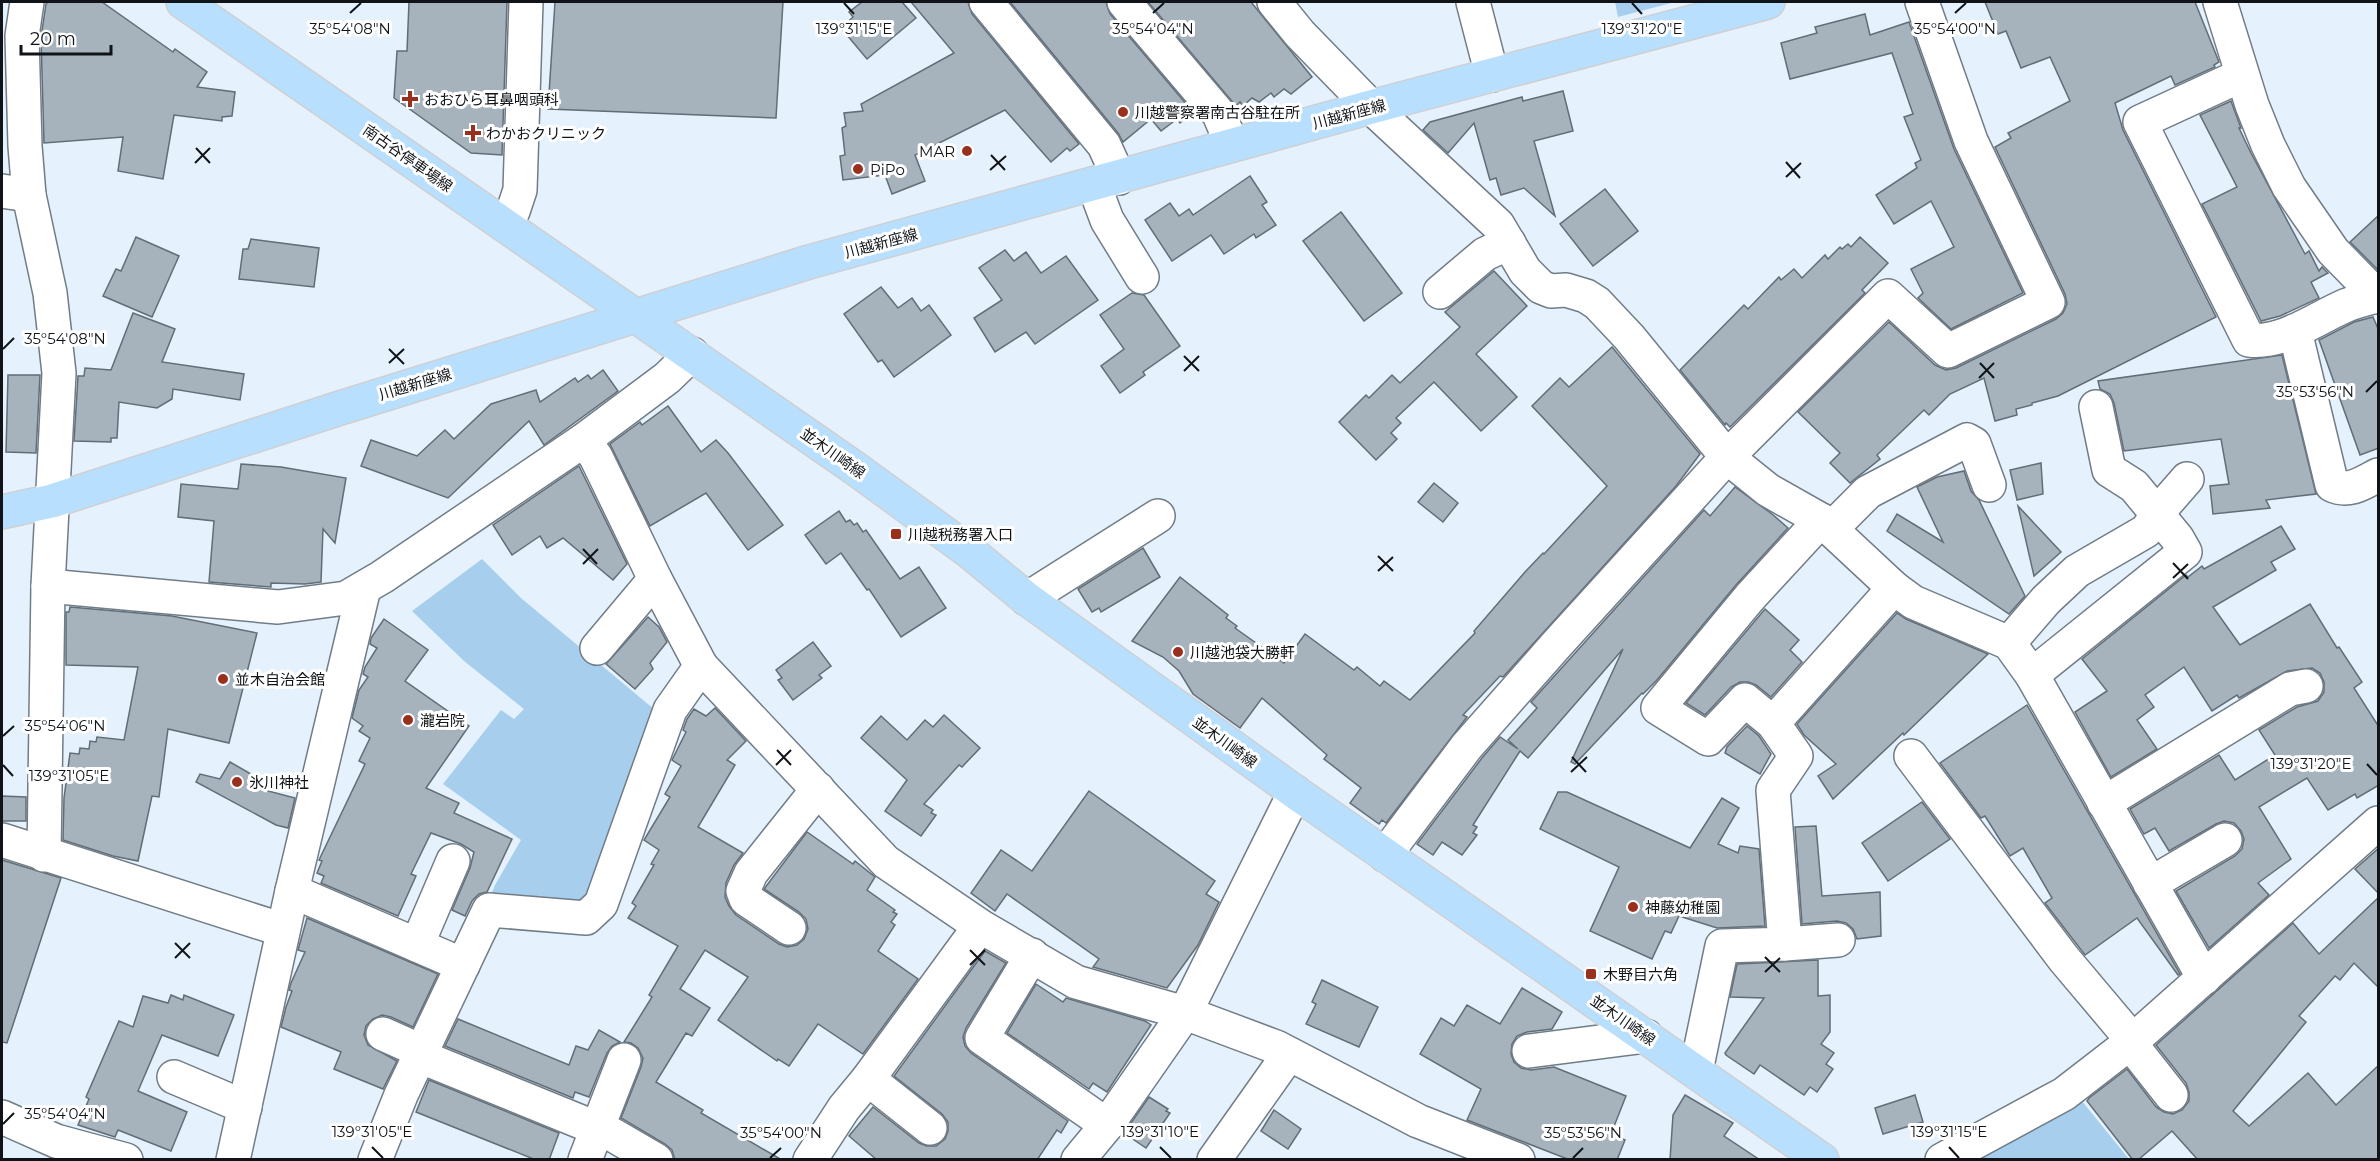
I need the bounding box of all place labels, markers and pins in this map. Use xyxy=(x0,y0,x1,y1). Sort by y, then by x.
marker: おおひら耳鼻咽頭科 xyxy=(401,90,419,108)
place label: おおひら耳鼻咽頭科 xyxy=(424,90,559,109)
place label: 川越警察署南古谷駐在所 xyxy=(1135,103,1300,122)
marker: 川越警察署南古谷駐在所 xyxy=(1116,105,1130,119)
marker: わかおクリニック xyxy=(464,124,482,142)
place label: わかおクリニック xyxy=(486,124,606,143)
place label: MAR xyxy=(919,142,955,161)
marker: MAR xyxy=(960,144,974,158)
place label: PiPo xyxy=(870,160,905,179)
marker: PiPo xyxy=(851,162,865,176)
place label: 川越税務署入口 xyxy=(908,525,1013,544)
marker: 川越税務署入口 xyxy=(889,527,903,541)
place label: 川越池袋大勝軒 xyxy=(1190,643,1295,662)
marker: 川越池袋大勝軒 xyxy=(1171,645,1185,659)
place label: 並木自治会館 xyxy=(235,670,325,689)
marker: 並木自治会館 xyxy=(216,672,230,686)
place label: 瀧岩院 xyxy=(420,711,465,730)
marker: 瀧岩院 xyxy=(401,713,415,727)
place label: 氷川神社 xyxy=(249,773,309,792)
marker: 氷川神社 xyxy=(230,775,244,789)
place label: 神藤幼稚園 xyxy=(1645,898,1720,917)
marker: 神藤幼稚園 xyxy=(1626,900,1640,914)
place label: 木野目六角 xyxy=(1603,965,1678,984)
marker: 木野目六角 xyxy=(1584,967,1598,981)

